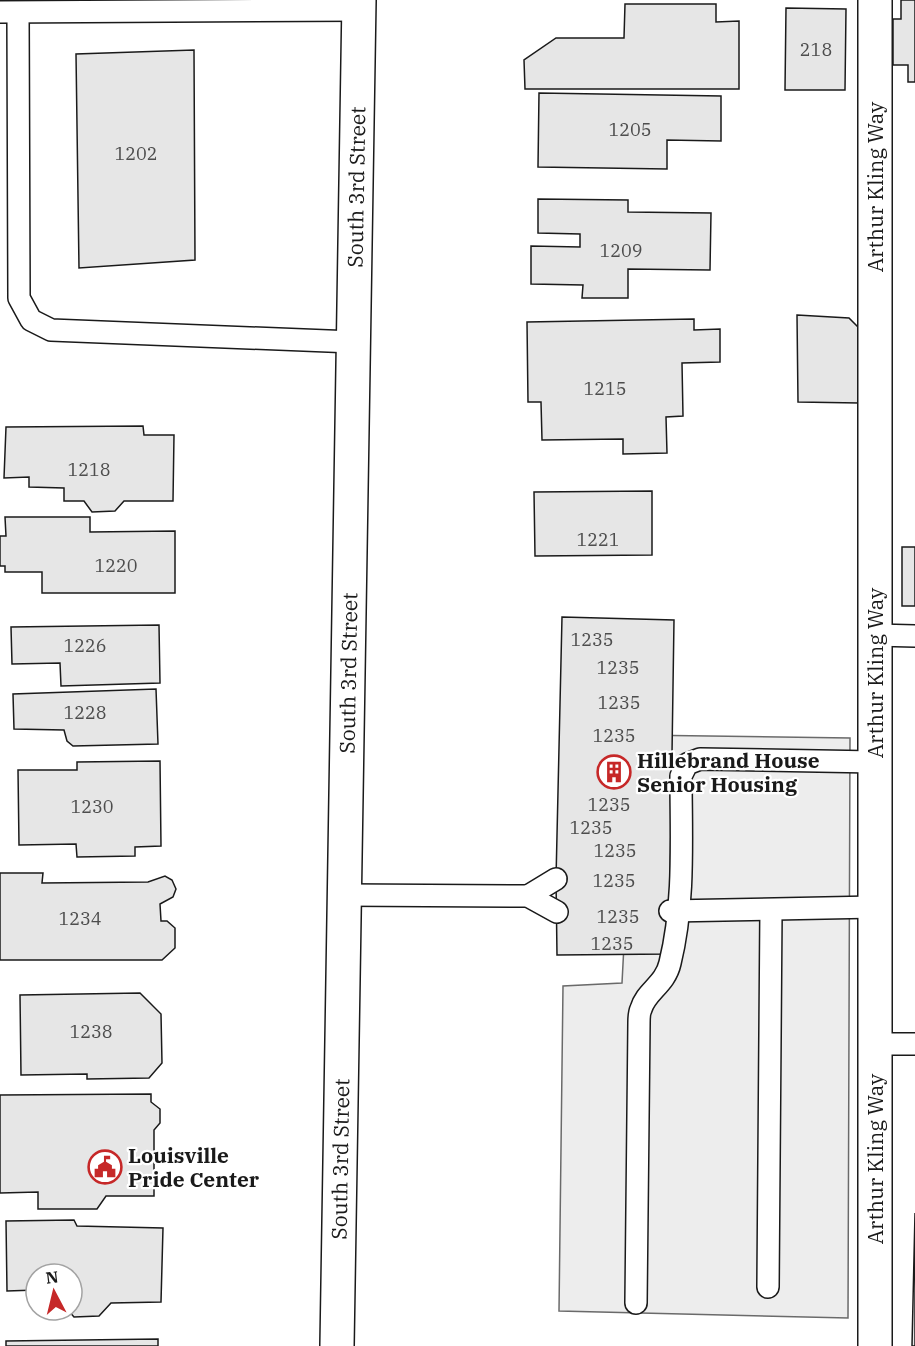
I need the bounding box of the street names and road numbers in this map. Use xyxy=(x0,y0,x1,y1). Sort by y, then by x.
street label: Arthur Kling Way xyxy=(861,101,889,272)
street label: South 3rd Street xyxy=(341,106,371,268)
street label: Arthur Kling Way xyxy=(861,587,889,758)
street label: South 3rd Street xyxy=(333,592,363,754)
street label: Arthur Kling Way xyxy=(861,1073,889,1244)
street label: South 3rd Street xyxy=(325,1078,355,1240)

